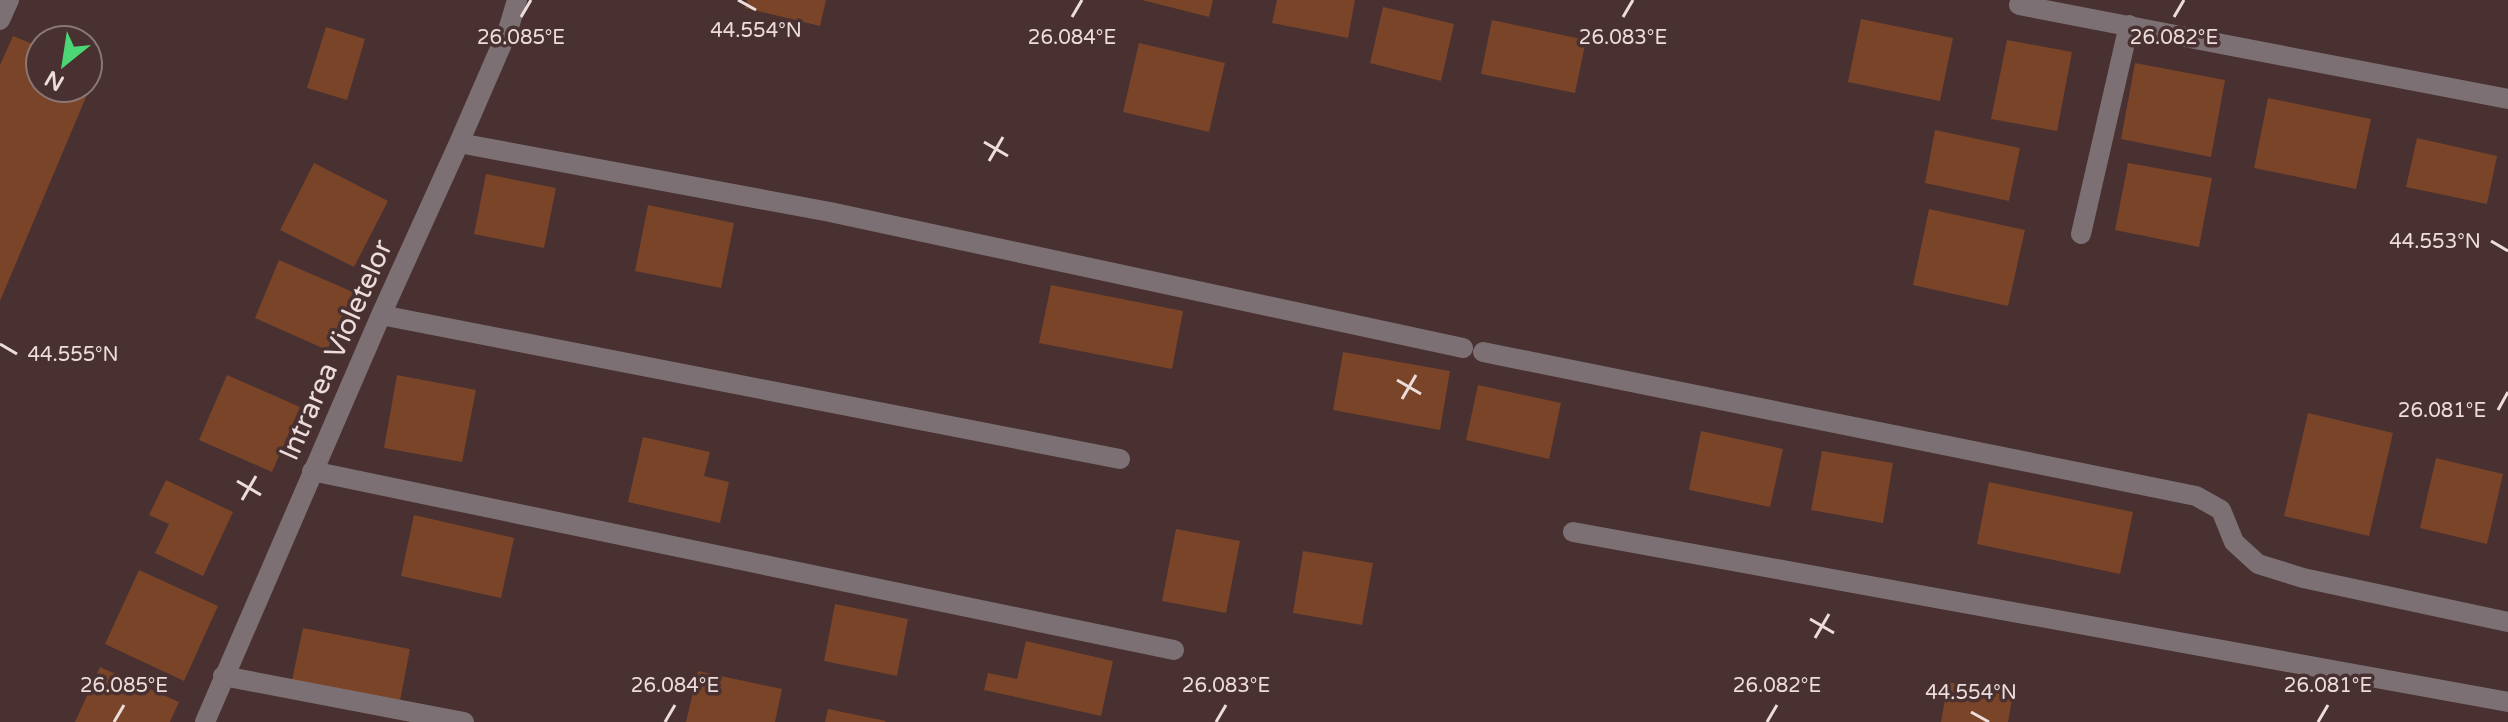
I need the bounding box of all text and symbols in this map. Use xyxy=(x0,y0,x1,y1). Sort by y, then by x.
text: 44.554°N xyxy=(710,19,802,43)
north arrow xyxy=(24,24,104,104)
text: 26.085°E xyxy=(477,26,565,50)
text: 26.084°E xyxy=(1028,26,1116,50)
text: 26.083°E xyxy=(1579,26,1667,50)
text: 26.082°E xyxy=(2130,26,2218,50)
text: N xyxy=(40,65,69,96)
text: 44.553°N xyxy=(2389,230,2481,254)
street label: Intrarea Violetelor xyxy=(272,234,400,466)
text: 44.555°N xyxy=(27,343,119,367)
text: 26.081°E xyxy=(2398,399,2486,423)
text: 26.085°E xyxy=(80,674,168,698)
text: 26.084°E xyxy=(631,674,719,698)
text: 26.083°E xyxy=(1182,674,1270,698)
text: 26.082°E xyxy=(1733,674,1821,698)
text: 26.081°E xyxy=(2284,674,2372,698)
text: 44.554°N xyxy=(1925,681,2017,705)

